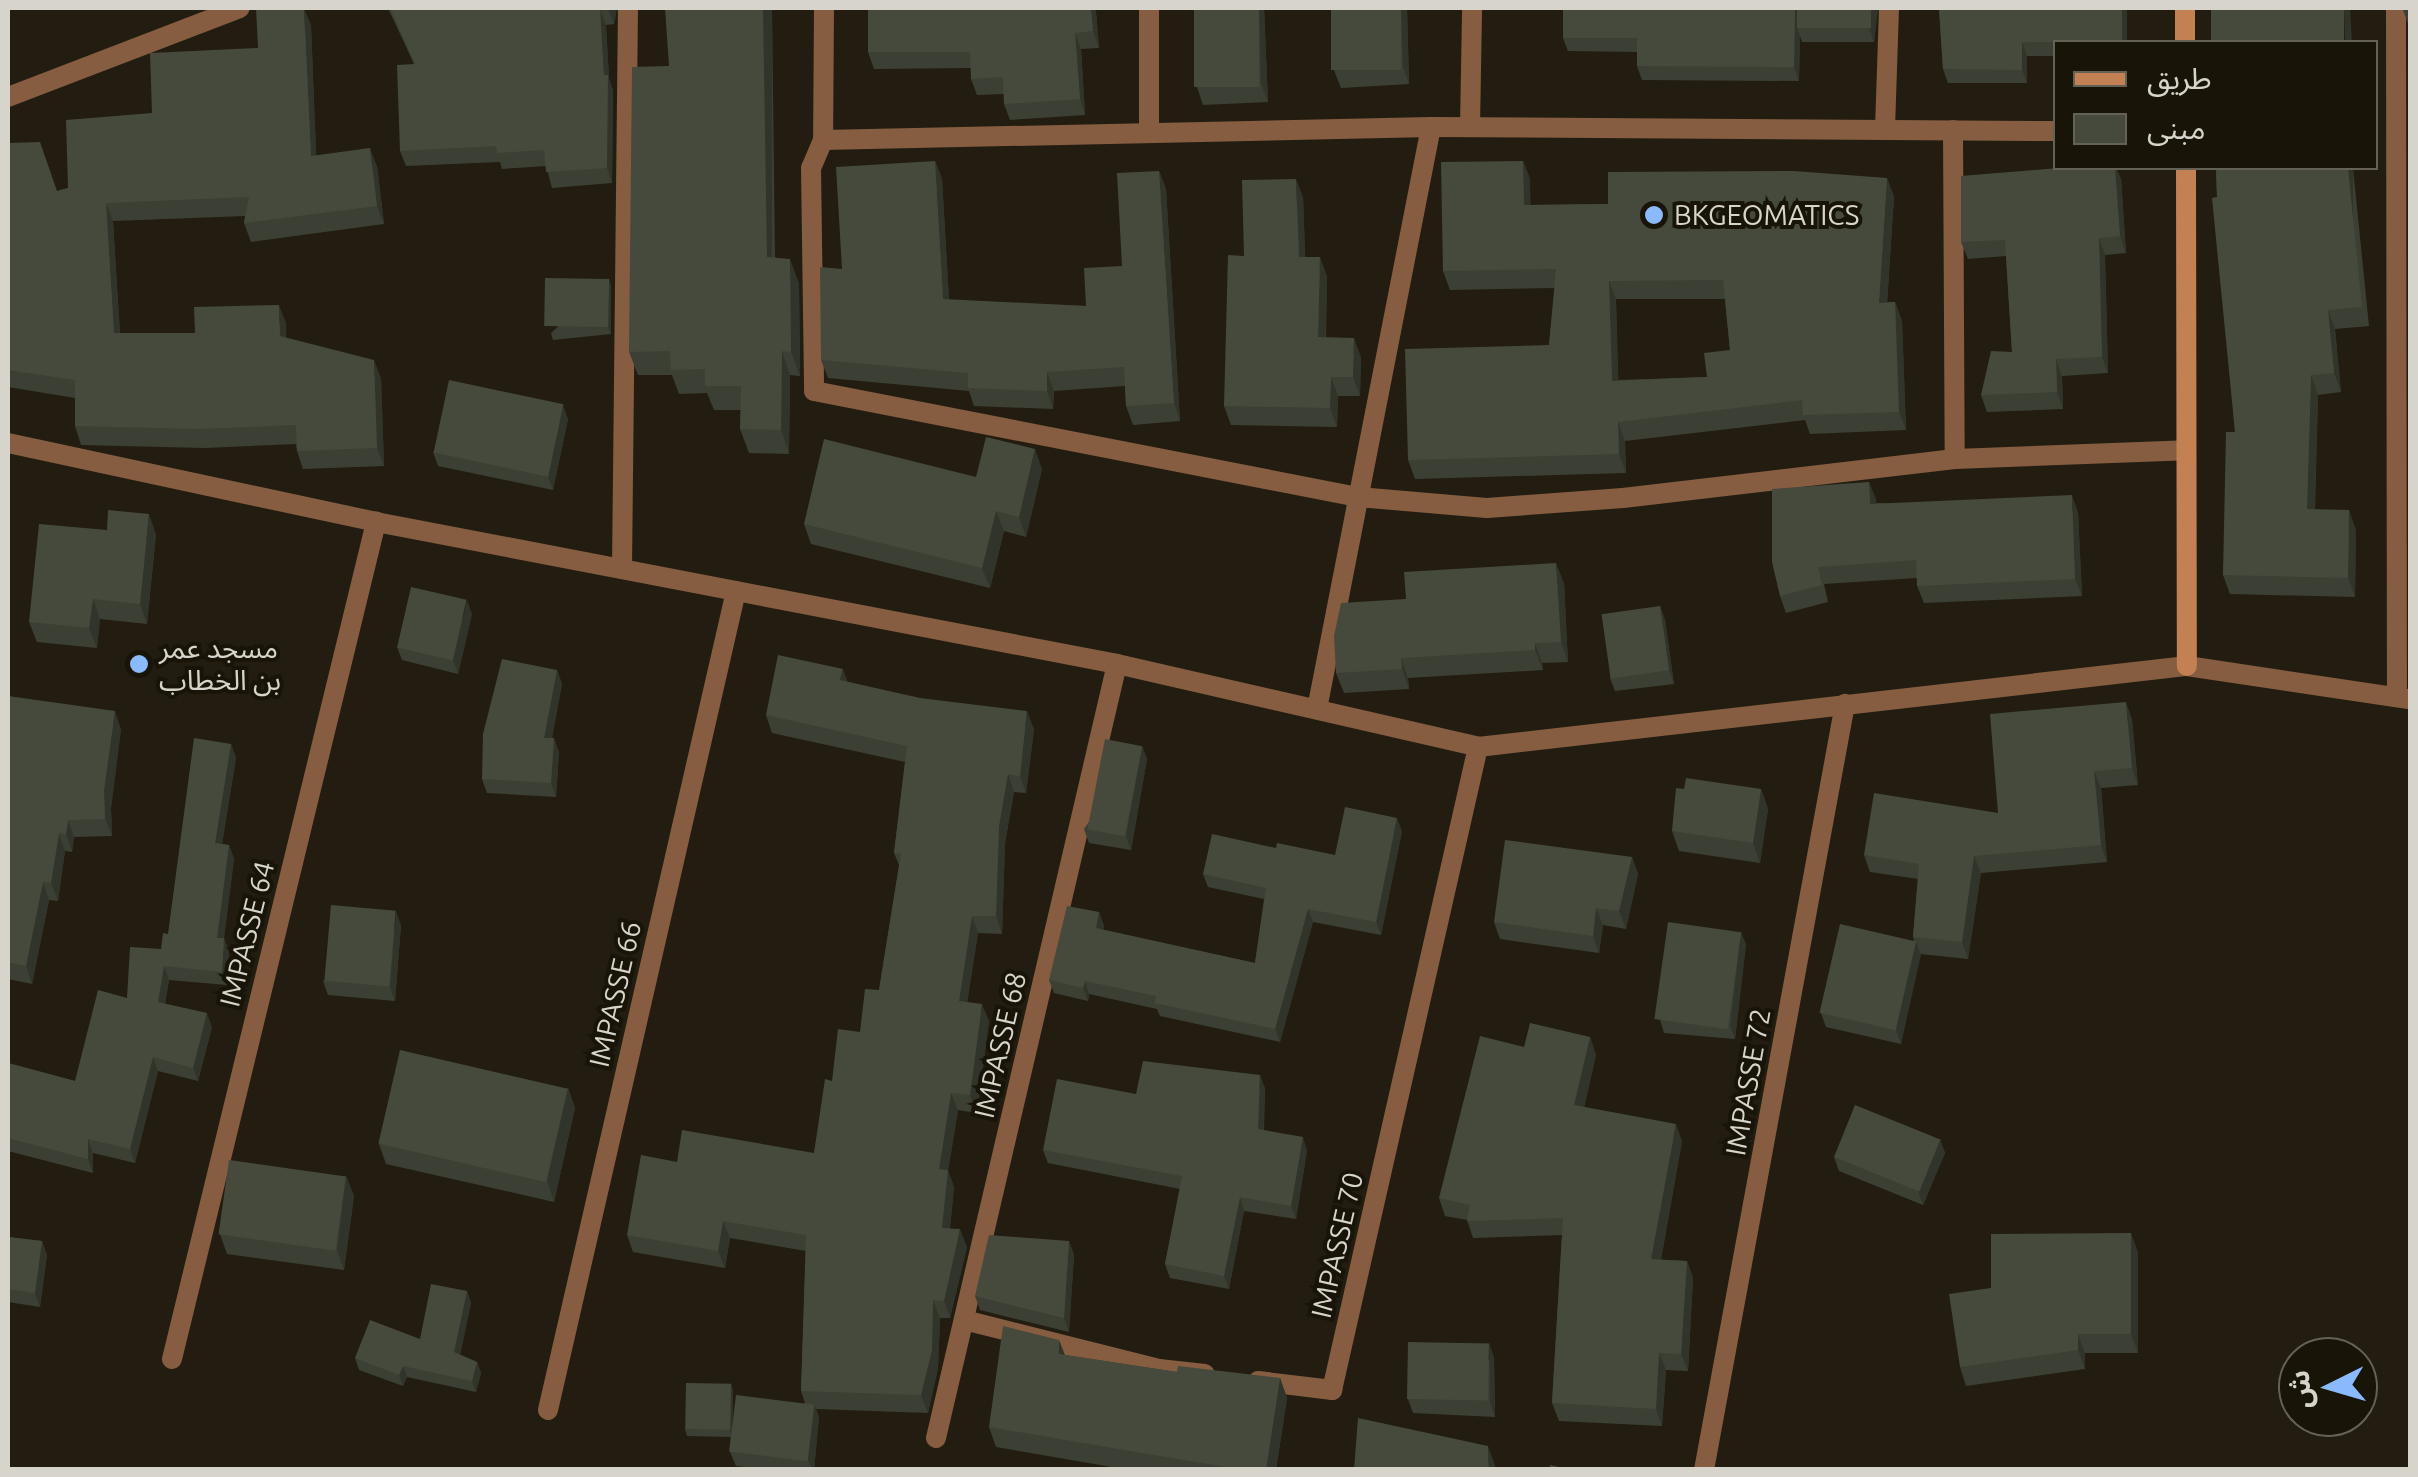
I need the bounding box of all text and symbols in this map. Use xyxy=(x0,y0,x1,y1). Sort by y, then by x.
legend xyxy=(2053,40,2378,170)
text: طريق xyxy=(2147,61,2212,95)
text: مبنى xyxy=(2147,111,2205,145)
place label: BKGEOMATICS xyxy=(1674,198,1859,232)
marker: BKGEOMATICS xyxy=(1643,204,1665,226)
place label: مسجد عمر بن الخطاب xyxy=(159,631,281,697)
marker: مسجد عمر بن الخطاب xyxy=(128,653,150,675)
street label: IMPASSE 64 xyxy=(213,858,281,1010)
street label: IMPASSE 66 xyxy=(582,918,648,1070)
street label: IMPASSE 68 xyxy=(967,969,1033,1121)
street label: IMPASSE 72 xyxy=(1719,1006,1777,1158)
street label: IMPASSE 70 xyxy=(1304,1169,1370,1321)
north arrow xyxy=(2278,1337,2378,1437)
text: ش xyxy=(2282,1369,2317,1410)

